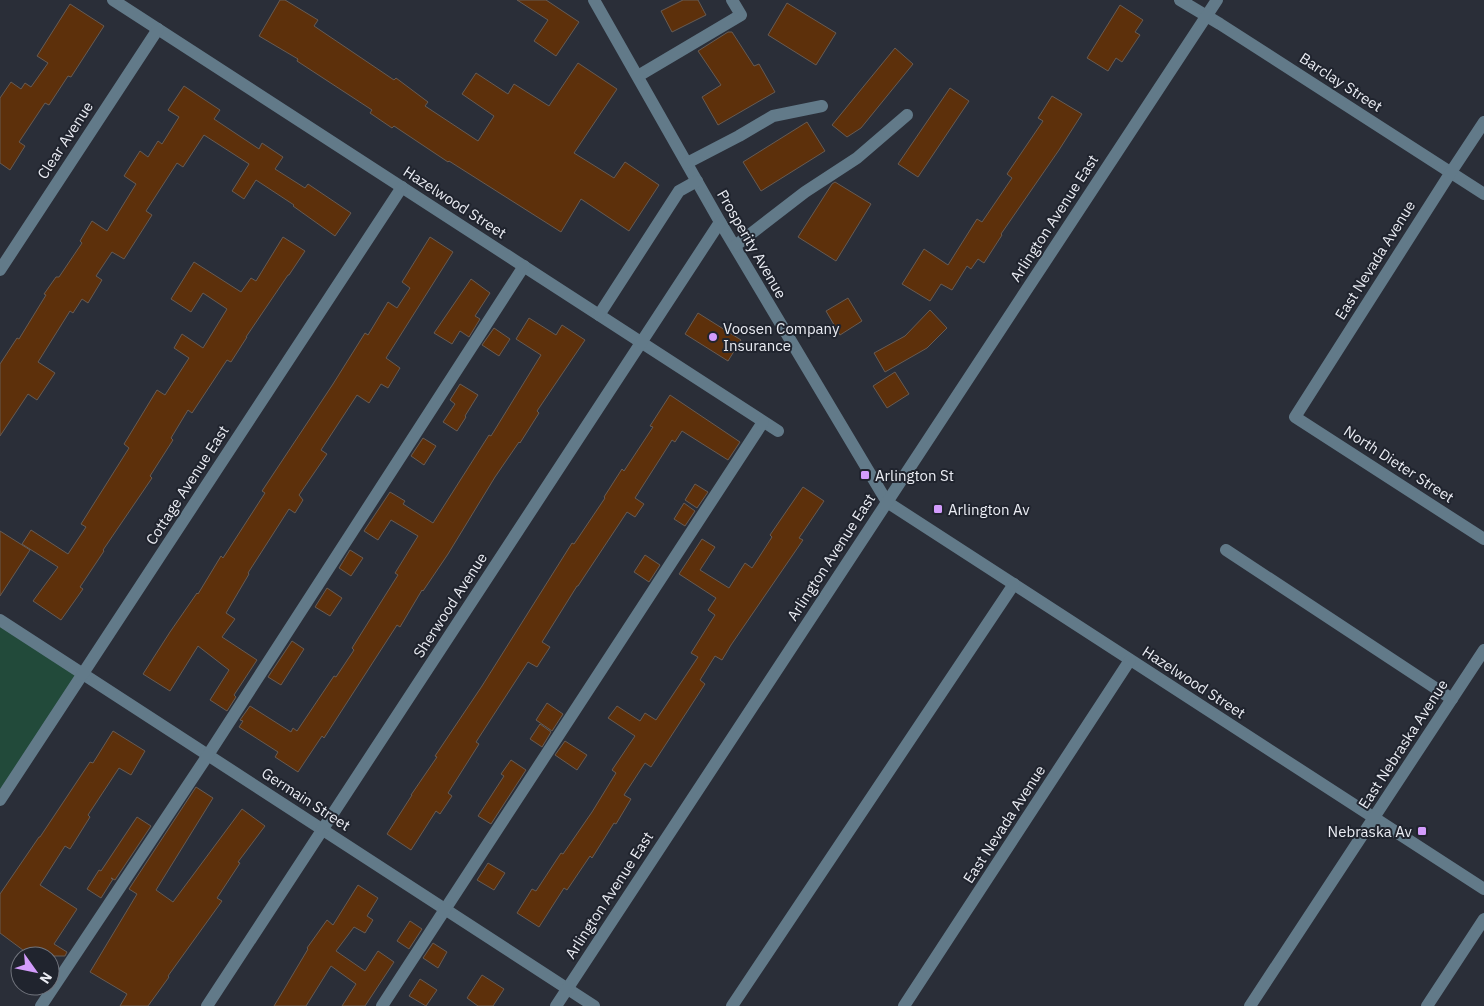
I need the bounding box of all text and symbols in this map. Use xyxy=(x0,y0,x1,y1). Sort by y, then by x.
street label: Barclay Street xyxy=(1296,48,1386,116)
street label: Clear Avenue xyxy=(33,98,97,182)
street label: Arlington Avenue East xyxy=(1006,151,1102,285)
street label: Hazelwood Street xyxy=(400,162,510,242)
street label: Prosperity Avenue xyxy=(713,186,791,302)
street label: East Nevada Avenue xyxy=(1331,197,1419,323)
place label: Voosen Company Insurance xyxy=(723,319,840,355)
marker: Voosen Company Insurance xyxy=(707,331,719,343)
street label: North Dieter Street xyxy=(1340,421,1458,507)
street label: Cottage Avenue East xyxy=(141,422,233,548)
place label: Arlington St xyxy=(875,466,954,485)
marker: Arlington St xyxy=(859,469,871,481)
street label: Arlington Avenue East xyxy=(783,490,879,624)
place label: Arlington Av xyxy=(948,500,1030,519)
marker: Arlington Av xyxy=(932,503,944,515)
street label: Sherwood Avenue xyxy=(409,549,491,661)
street label: Hazelwood Street xyxy=(1139,642,1249,722)
street label: East Nebraska Avenue xyxy=(1354,676,1452,812)
street label: East Nevada Avenue xyxy=(959,761,1049,887)
street label: Germain Street xyxy=(258,763,354,835)
place label: Nebraska Av xyxy=(1328,822,1413,841)
marker: Nebraska Av xyxy=(1416,825,1428,837)
street label: Arlington Avenue East xyxy=(561,828,657,962)
north arrow xyxy=(10,946,60,996)
text: N xyxy=(36,969,56,987)

